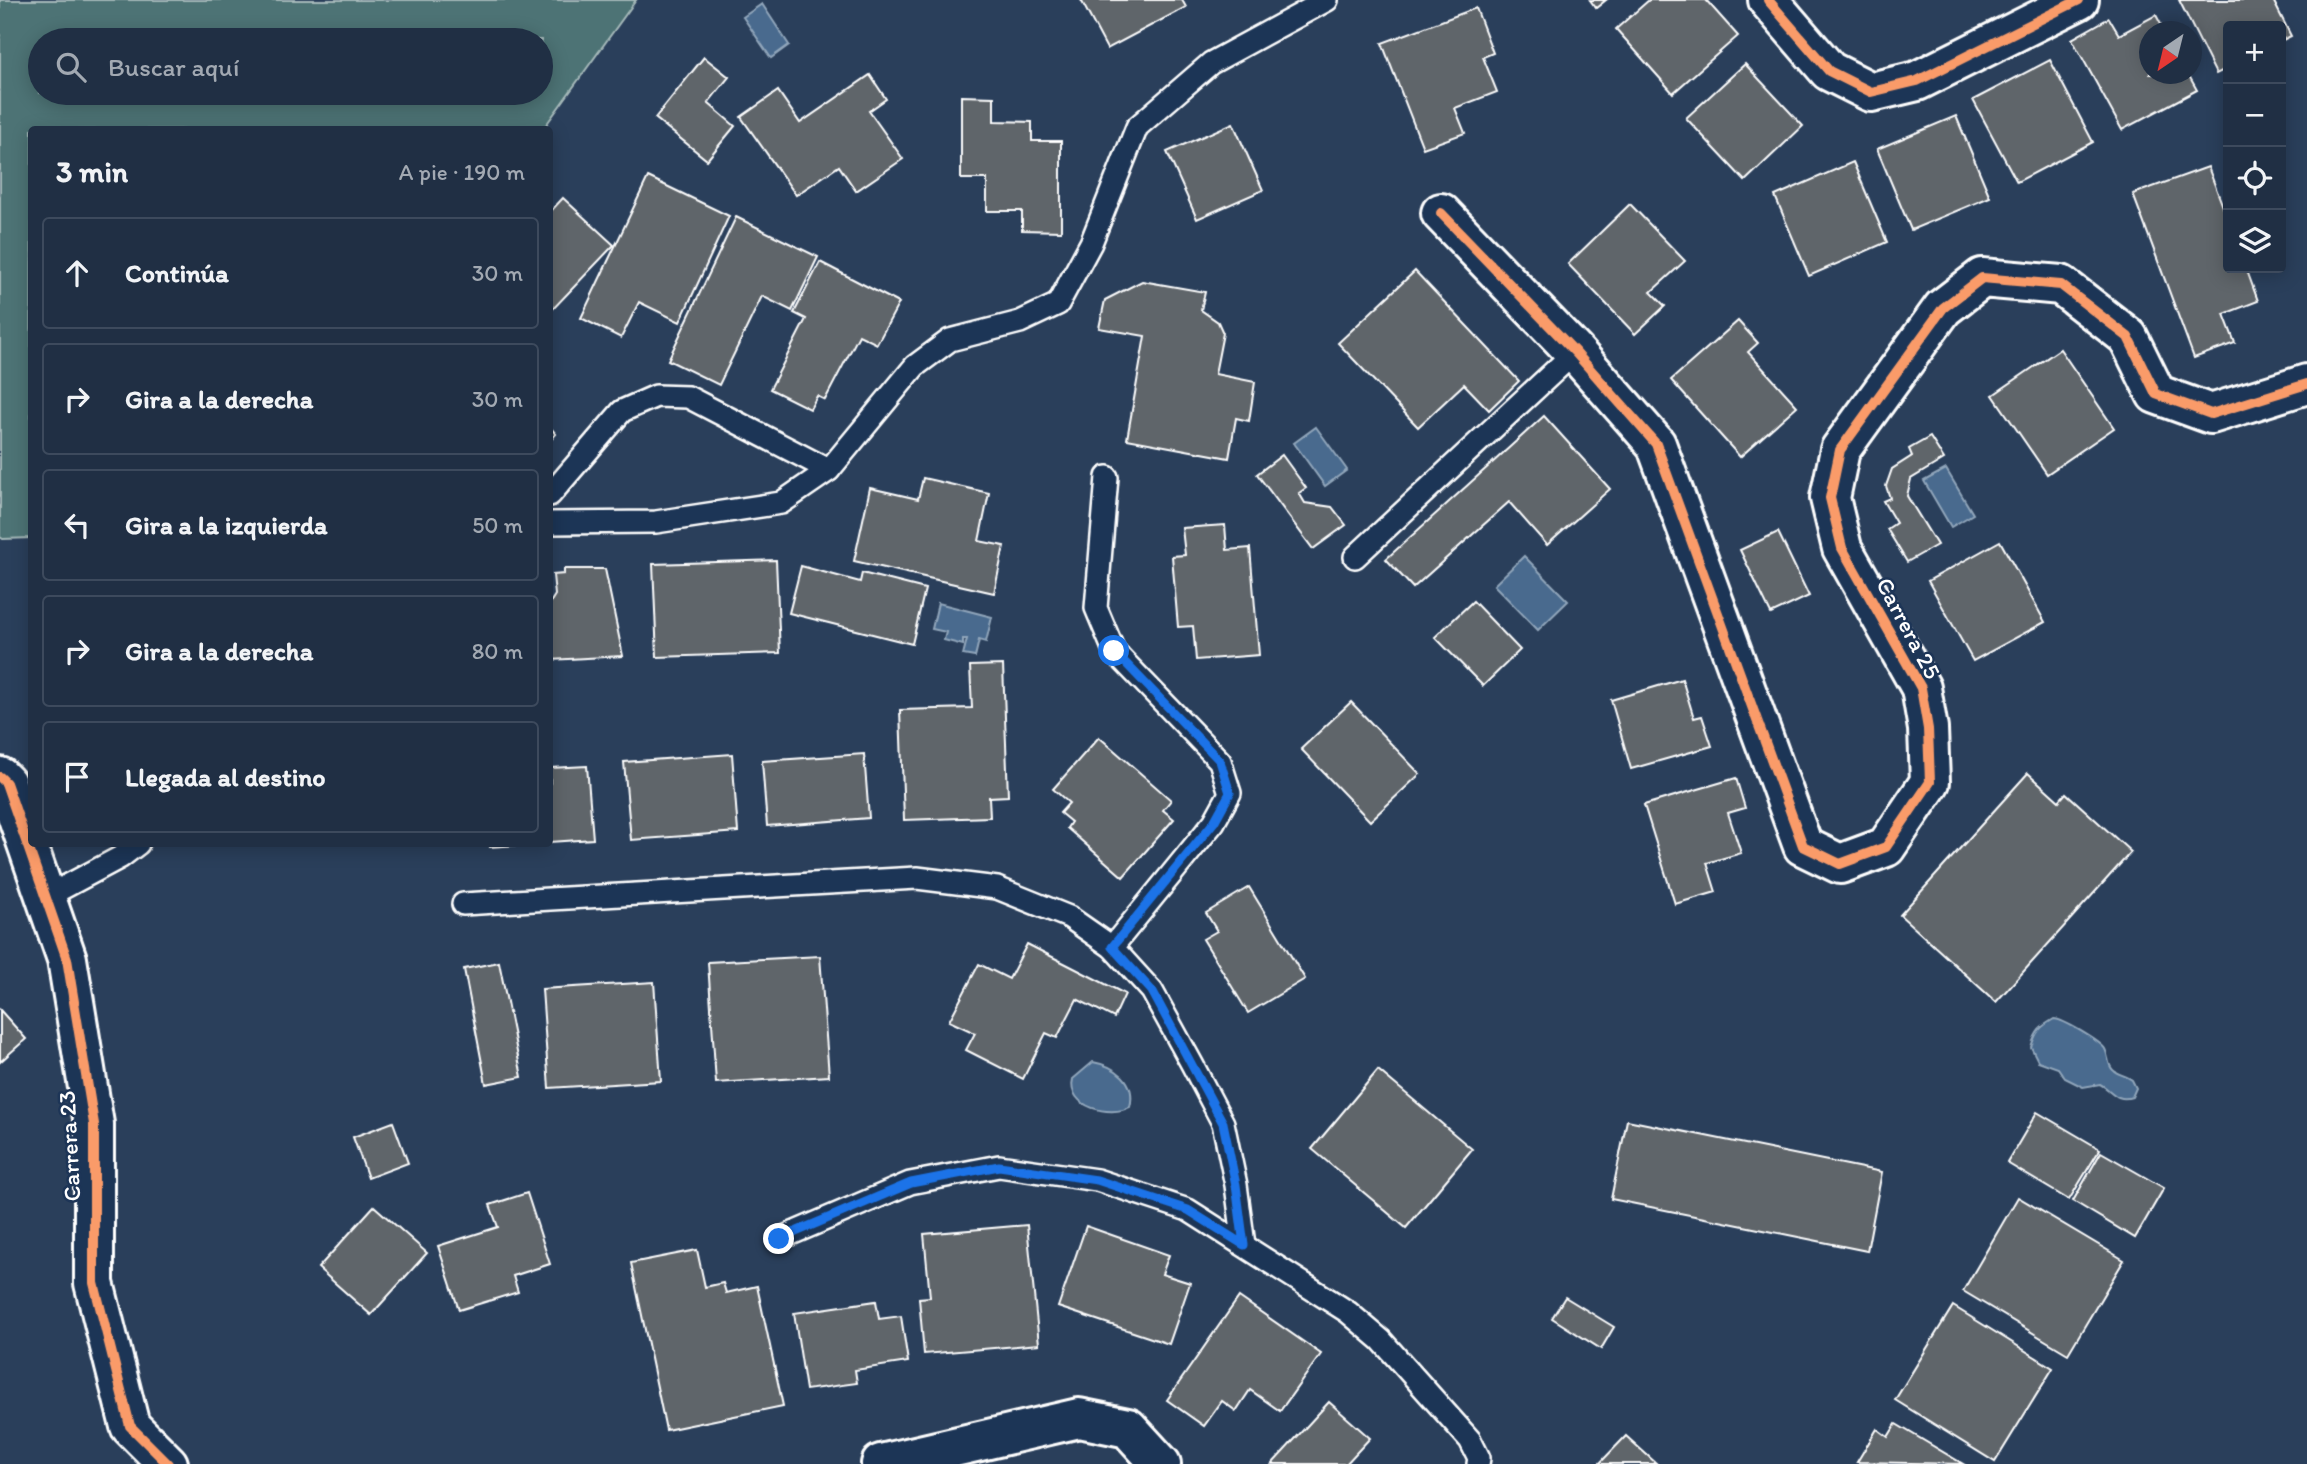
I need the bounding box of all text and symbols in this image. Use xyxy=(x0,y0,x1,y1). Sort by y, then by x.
north arrow xyxy=(2139,21,2202,84)
map controls xyxy=(2223,21,2286,273)
button: + xyxy=(2223,21,2286,84)
search box xyxy=(28,28,553,105)
icon: search xyxy=(52,48,90,86)
text: Buscar aquí xyxy=(108,51,239,83)
button: − xyxy=(2223,84,2286,147)
button: locate xyxy=(2223,147,2286,210)
text: 3 min xyxy=(56,153,128,190)
text: A pie · 190 m xyxy=(399,158,525,186)
button: layers xyxy=(2223,210,2286,273)
icon: ahead xyxy=(58,254,96,292)
text: Continúa xyxy=(125,257,229,289)
text: 30 m xyxy=(472,259,523,287)
icon: right xyxy=(58,380,96,418)
text: Gira a la derecha xyxy=(125,383,313,415)
text: 30 m xyxy=(472,385,523,413)
icon: left xyxy=(58,506,96,544)
text: Gira a la izquierda xyxy=(125,509,328,541)
text: 50 m xyxy=(472,511,523,539)
street label: Carrera 25 xyxy=(1870,572,1948,684)
icon: right xyxy=(58,632,96,670)
text: Gira a la derecha xyxy=(125,635,313,667)
route start xyxy=(1098,635,1129,666)
text: 80 m xyxy=(472,637,523,665)
icon: arrive xyxy=(58,758,96,796)
text: Llegada al destino xyxy=(125,761,326,793)
street label: Carrera 23 xyxy=(52,1090,86,1202)
route end xyxy=(763,1223,794,1254)

